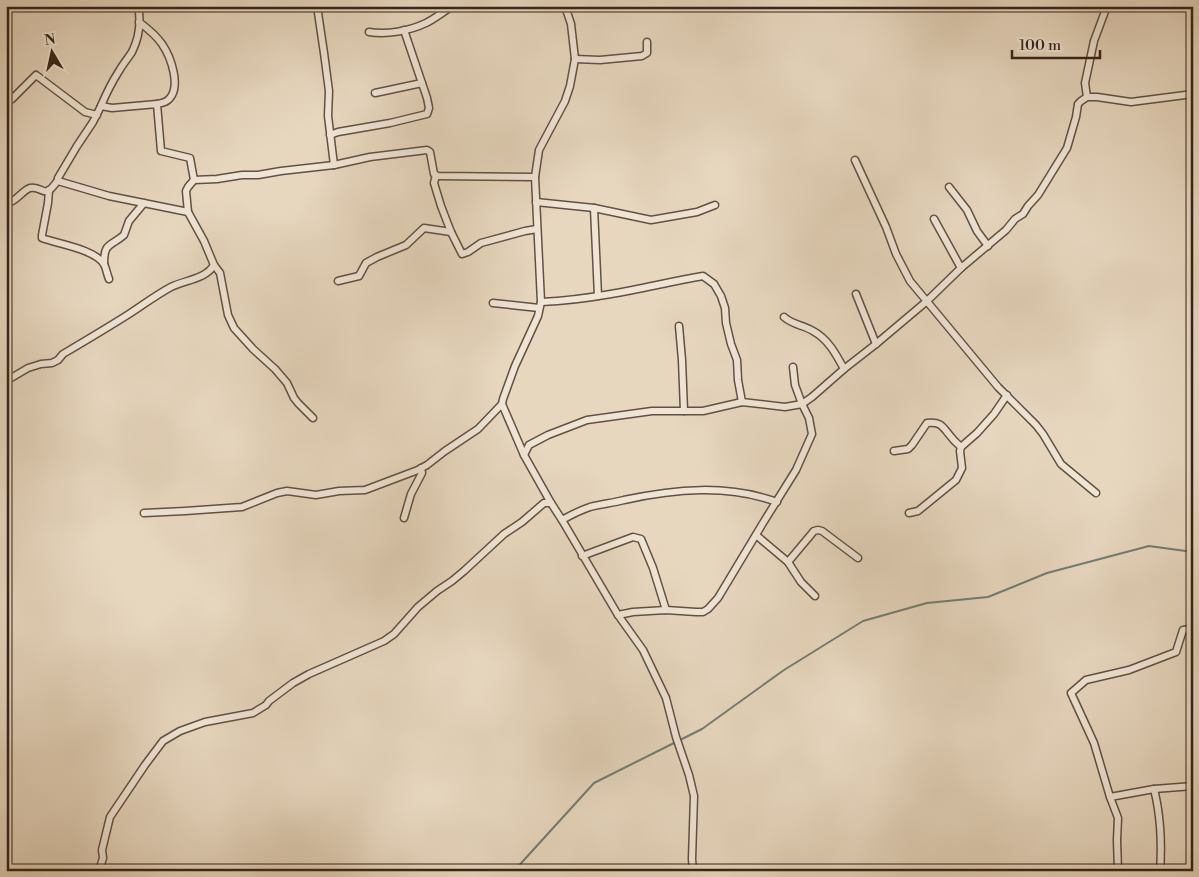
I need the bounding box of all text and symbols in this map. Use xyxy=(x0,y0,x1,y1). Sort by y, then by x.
north arrow xyxy=(28,28,78,78)
scale bar xyxy=(1012,28,1099,60)
text: N xyxy=(43,30,57,50)
text: 100 m xyxy=(1019,36,1061,55)

